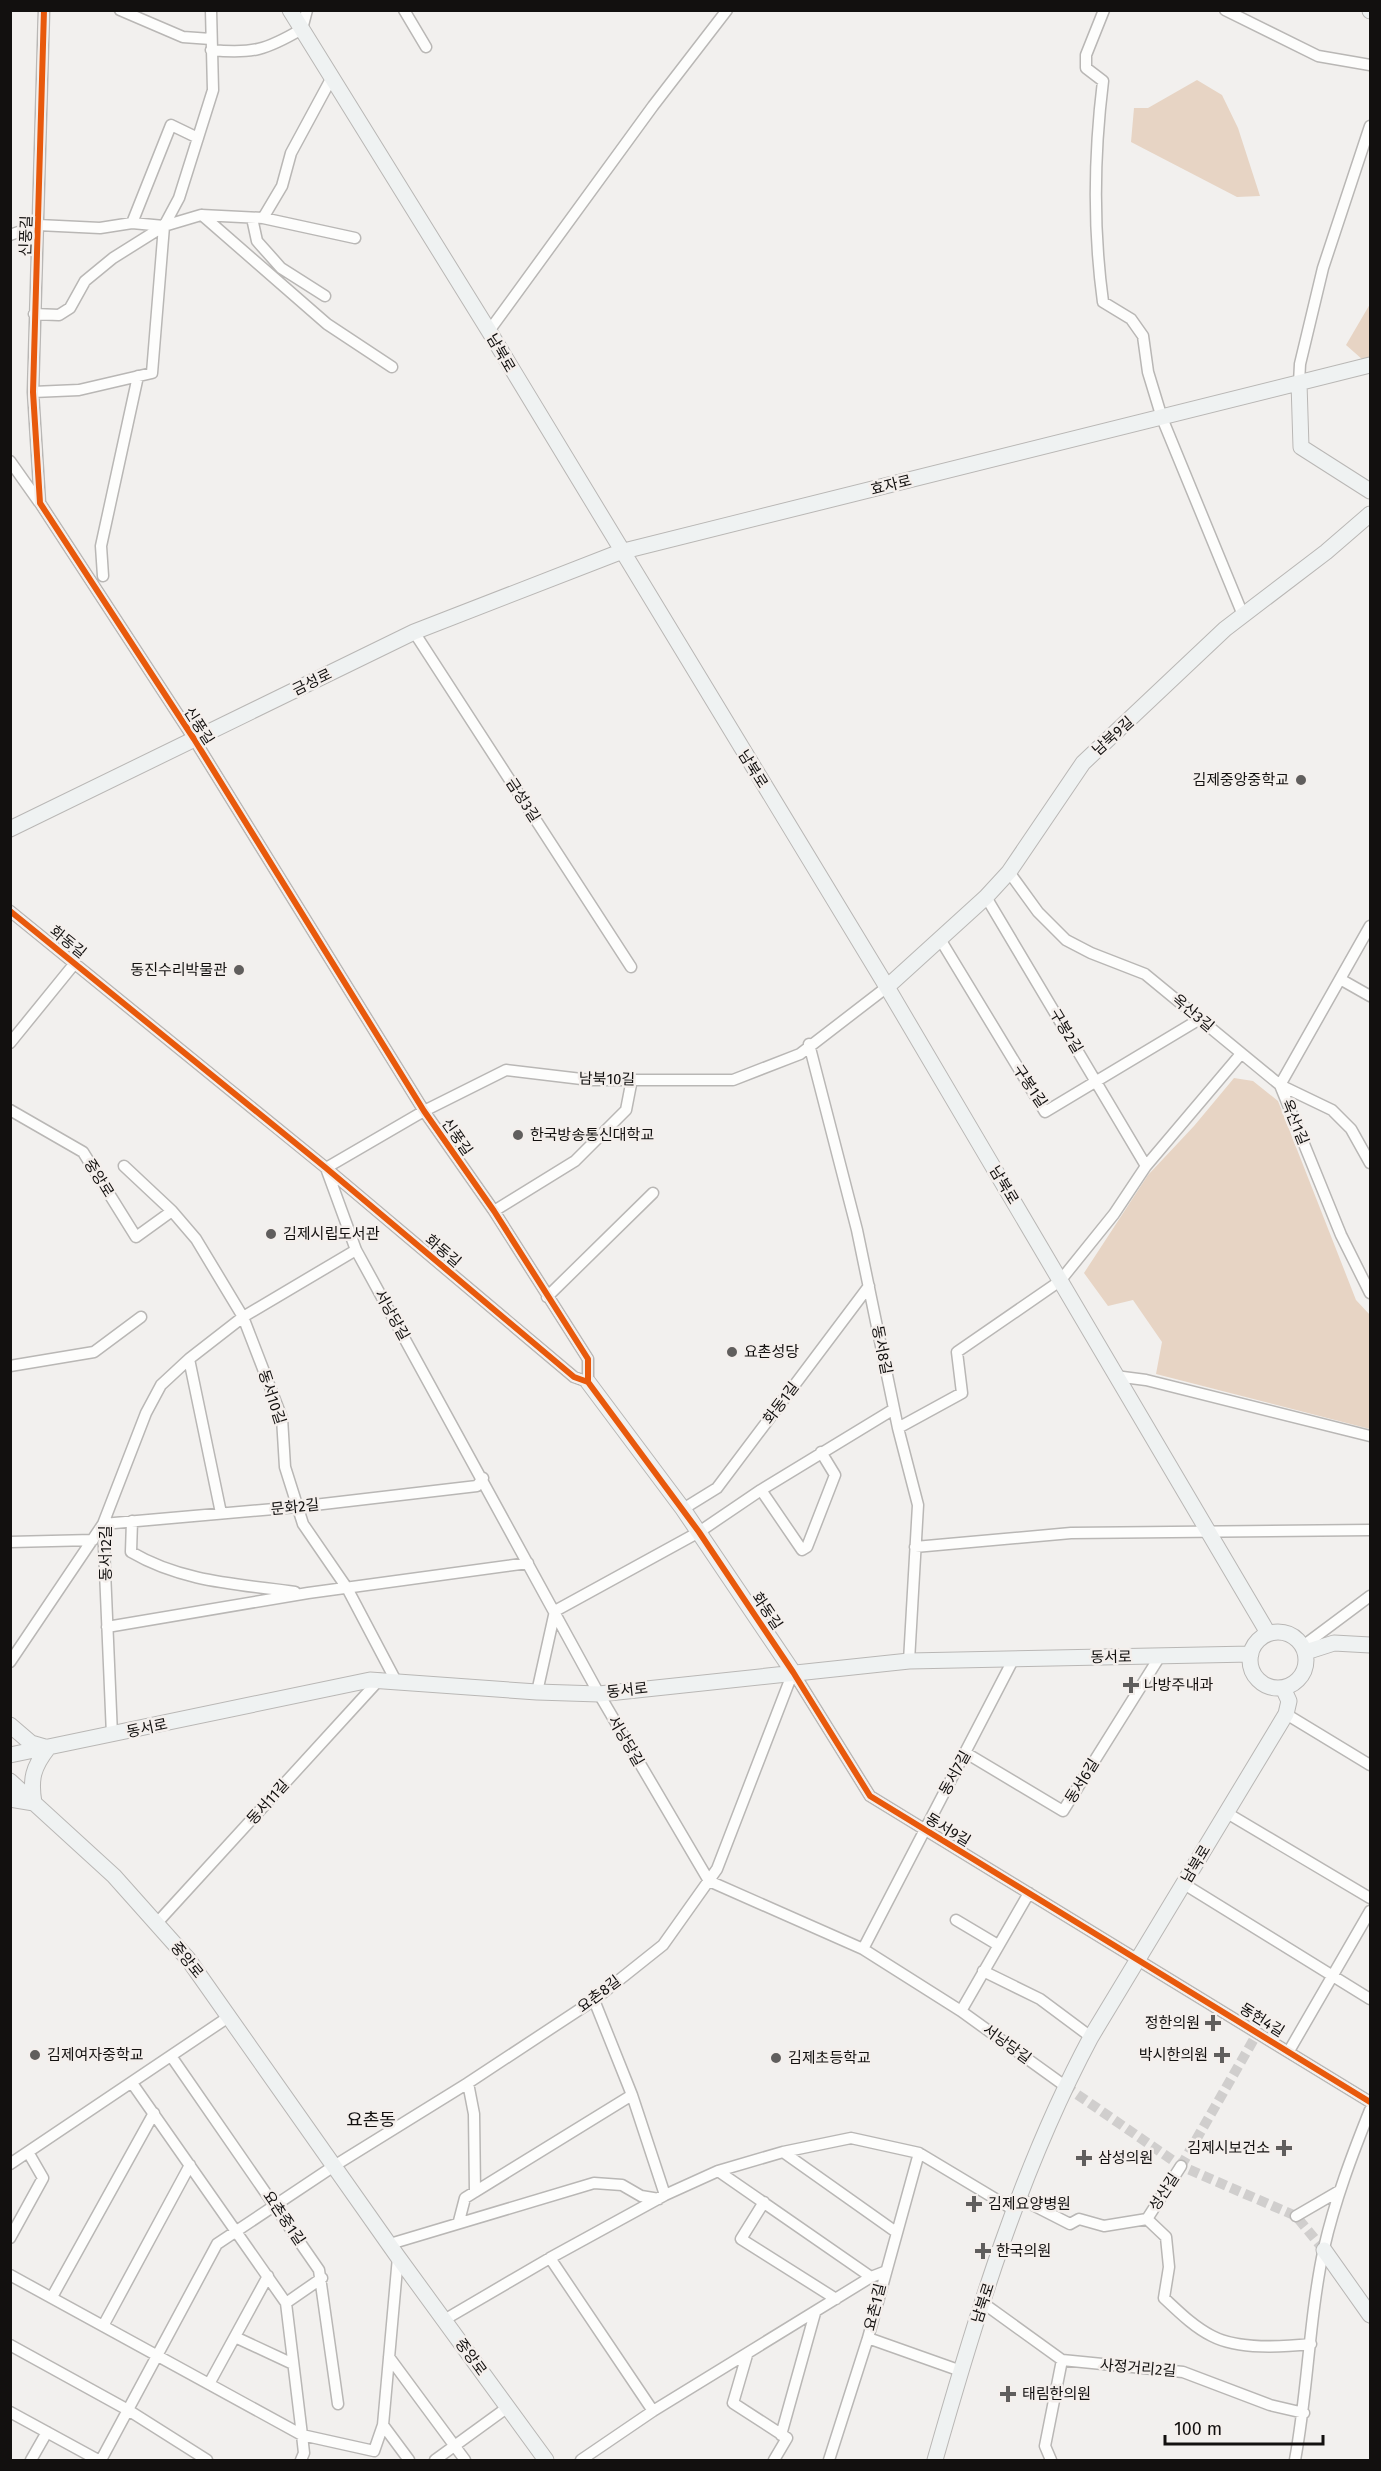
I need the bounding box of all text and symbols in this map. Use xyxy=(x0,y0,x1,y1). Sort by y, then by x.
street label: 신풍길 xyxy=(16,215,36,257)
street label: 남북로 xyxy=(483,331,519,375)
street label: 효자로 xyxy=(869,471,913,499)
street label: 금성로 xyxy=(289,665,335,699)
street label: 신풍길 xyxy=(180,704,218,748)
street label: 남북9길 xyxy=(1089,713,1137,759)
street label: 남북로 xyxy=(734,747,772,791)
place label: 김제중앙중학교 xyxy=(1192,771,1289,789)
marker: 김제중앙중학교 xyxy=(1294,773,1308,787)
street label: 금성3길 xyxy=(502,775,544,825)
street label: 화동길 xyxy=(46,922,90,962)
place label: 동진수리박물관 xyxy=(130,961,227,979)
marker: 동진수리박물관 xyxy=(232,963,246,977)
street label: 옥산3길 xyxy=(1168,990,1218,1036)
street label: 구봉2길 xyxy=(1046,1005,1086,1057)
street label: 구봉1길 xyxy=(1009,1061,1051,1111)
street label: 남북10길 xyxy=(579,1070,635,1088)
street label: 옥산1길 xyxy=(1278,1096,1312,1148)
street label: 신풍길 xyxy=(438,1115,476,1159)
place label: 한국방송통신대학교 xyxy=(530,1126,654,1144)
marker: 한국방송통신대학교 xyxy=(511,1128,525,1142)
street label: 중앙로 xyxy=(80,1156,118,1200)
street label: 남북로 xyxy=(986,1163,1022,1207)
place label: 김제시립도서관 xyxy=(283,1225,380,1243)
marker: 김제시립도서관 xyxy=(264,1227,278,1241)
street label: 화동길 xyxy=(421,1231,465,1271)
street label: 서낭당길 xyxy=(371,1286,413,1344)
street label: 동서8길 xyxy=(868,1324,896,1376)
place label: 요촌성당 xyxy=(744,1343,799,1361)
marker: 요촌성당 xyxy=(725,1345,739,1359)
street label: 동서10길 xyxy=(255,1367,289,1427)
street label: 화동1길 xyxy=(759,1378,803,1428)
street label: 문화2길 xyxy=(270,1495,320,1519)
street label: 동서12길 xyxy=(97,1525,115,1581)
street label: 화동길 xyxy=(748,1589,786,1633)
street label: 동서로 xyxy=(1090,1648,1132,1666)
marker: 나방주내과 xyxy=(1122,1676,1140,1694)
place label: 나방주내과 xyxy=(1144,1676,1213,1694)
street label: 동서로 xyxy=(605,1679,649,1701)
street label: 서낭당길 xyxy=(604,1713,648,1769)
street label: 동서로 xyxy=(125,1715,169,1741)
street label: 동서7길 xyxy=(935,1748,975,1798)
street label: 동서6길 xyxy=(1061,1755,1103,1807)
street label: 동서11길 xyxy=(243,1776,293,1828)
street label: 동서9길 xyxy=(922,1810,974,1850)
street label: 남북로 xyxy=(1178,1842,1214,1886)
street label: 중앙로 xyxy=(167,1938,207,1982)
street label: 요촌8길 xyxy=(574,1972,624,2016)
street label: 동헌4길 xyxy=(1236,1999,1288,2041)
place label: 정한의원 xyxy=(1145,2014,1200,2032)
marker: 정한의원 xyxy=(1204,2014,1222,2032)
street label: 서낭당길 xyxy=(979,2020,1035,2068)
place label: 김제여자중학교 xyxy=(47,2046,144,2064)
place label: 박시한의원 xyxy=(1139,2046,1208,2064)
marker: 박시한의원 xyxy=(1213,2046,1231,2064)
marker: 김제여자중학교 xyxy=(28,2048,42,2062)
place label: 김제초등학교 xyxy=(788,2049,871,2067)
marker: 김제초등학교 xyxy=(769,2051,783,2065)
district label: 요촌동 xyxy=(346,2109,396,2131)
place label: 김제시보건소 xyxy=(1187,2139,1270,2157)
marker: 김제시보건소 xyxy=(1275,2139,1293,2157)
marker: 삼성의원 xyxy=(1075,2149,1093,2167)
place label: 삼성의원 xyxy=(1098,2149,1153,2167)
street label: 성산길 xyxy=(1145,2170,1183,2214)
street label: 요촌중1길 xyxy=(259,2187,309,2249)
marker: 김제요양병원 xyxy=(965,2195,983,2213)
place label: 김제요양병원 xyxy=(988,2195,1071,2213)
marker: 한국의원 xyxy=(974,2242,992,2260)
place label: 한국의원 xyxy=(996,2242,1051,2260)
street label: 남북로 xyxy=(968,2281,998,2325)
street label: 요촌1길 xyxy=(860,2282,890,2332)
street label: 중앙로 xyxy=(452,2335,490,2379)
street label: 사정거리2길 xyxy=(1099,2356,1177,2380)
marker: 태림한의원 xyxy=(999,2385,1017,2403)
place label: 태림한의원 xyxy=(1022,2385,1091,2403)
scale bar xyxy=(1165,2408,1322,2446)
text: 100 m xyxy=(1174,2418,1222,2440)

